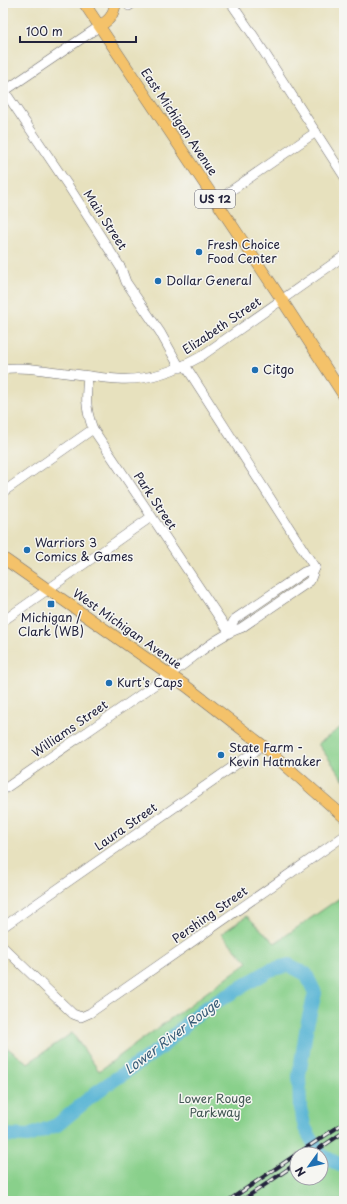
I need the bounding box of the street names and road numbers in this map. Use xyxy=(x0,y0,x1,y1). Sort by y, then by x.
street label: East Michigan Avenue xyxy=(137,64,223,179)
street label: Main Street xyxy=(80,186,132,253)
road number: US 12 xyxy=(195,190,235,208)
street label: Elizabeth Street xyxy=(179,292,264,358)
street label: Park Street xyxy=(130,468,182,533)
street label: West Michigan Avenue xyxy=(69,584,186,673)
street label: Williams Street xyxy=(28,695,111,761)
street label: Laura Street xyxy=(90,798,160,854)
street label: Pershing Street xyxy=(168,881,251,947)

